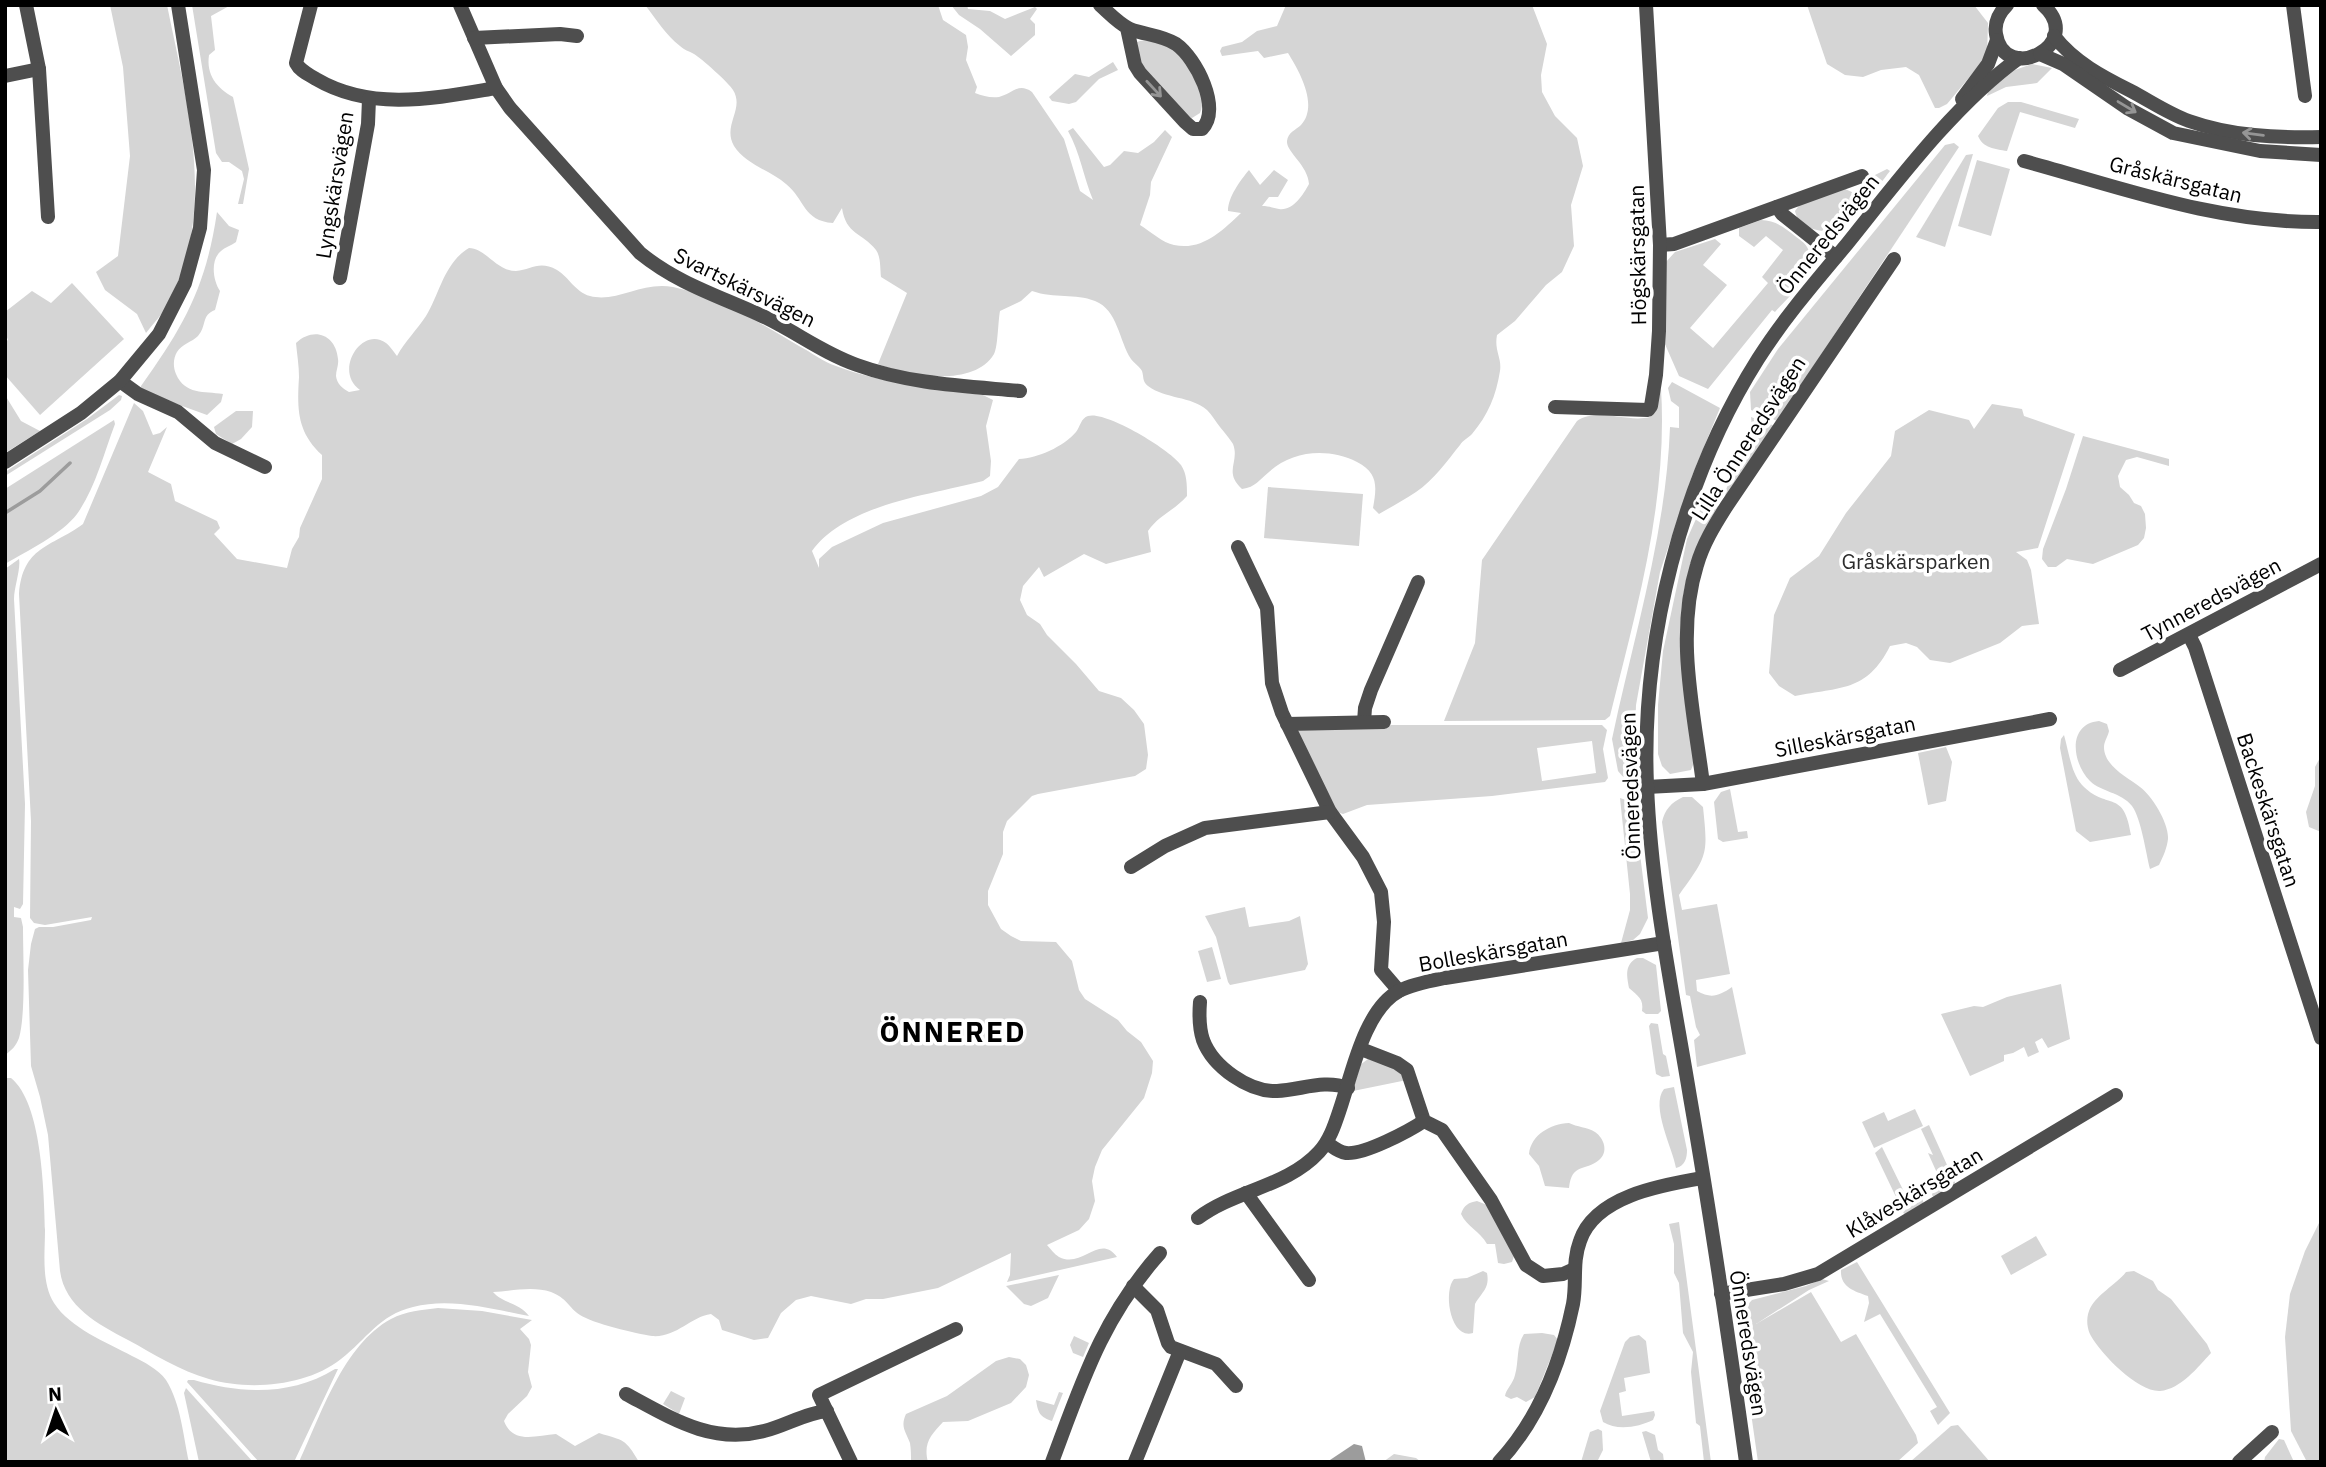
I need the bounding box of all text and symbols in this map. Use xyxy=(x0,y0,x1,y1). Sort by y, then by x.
one-way arrow xyxy=(1145,79,1162,97)
one-way arrow xyxy=(2116,100,2136,114)
street label: Lyngskärsvägen xyxy=(309,109,359,261)
one-way arrow xyxy=(2242,128,2264,141)
street label: Gråskärsgatan xyxy=(2106,149,2246,209)
street label: Önneredsvägen xyxy=(1771,168,1885,300)
street label: Högskärsgatan xyxy=(1622,184,1652,326)
street label: Svartskärsvägen xyxy=(669,241,821,333)
street label: Lilla Önneredsvägen xyxy=(1684,350,1812,526)
park label: Gråskärsparken xyxy=(1841,547,1991,575)
street label: Tynneredsvägen xyxy=(2136,550,2286,648)
street label: Silleskärsgatan xyxy=(1772,709,1918,763)
street label: Önneredsvägen xyxy=(1613,712,1647,860)
street label: Backeskärsgatan xyxy=(2231,729,2307,891)
street label: Bolleskärsgatan xyxy=(1416,924,1570,978)
district label: ÖNNERED xyxy=(880,1013,1026,1050)
street label: Klåveskärsgatan xyxy=(1841,1140,1987,1244)
street label: Önneredsvägen xyxy=(1724,1268,1774,1418)
north arrow xyxy=(21,1376,91,1446)
text: N xyxy=(48,1382,63,1406)

